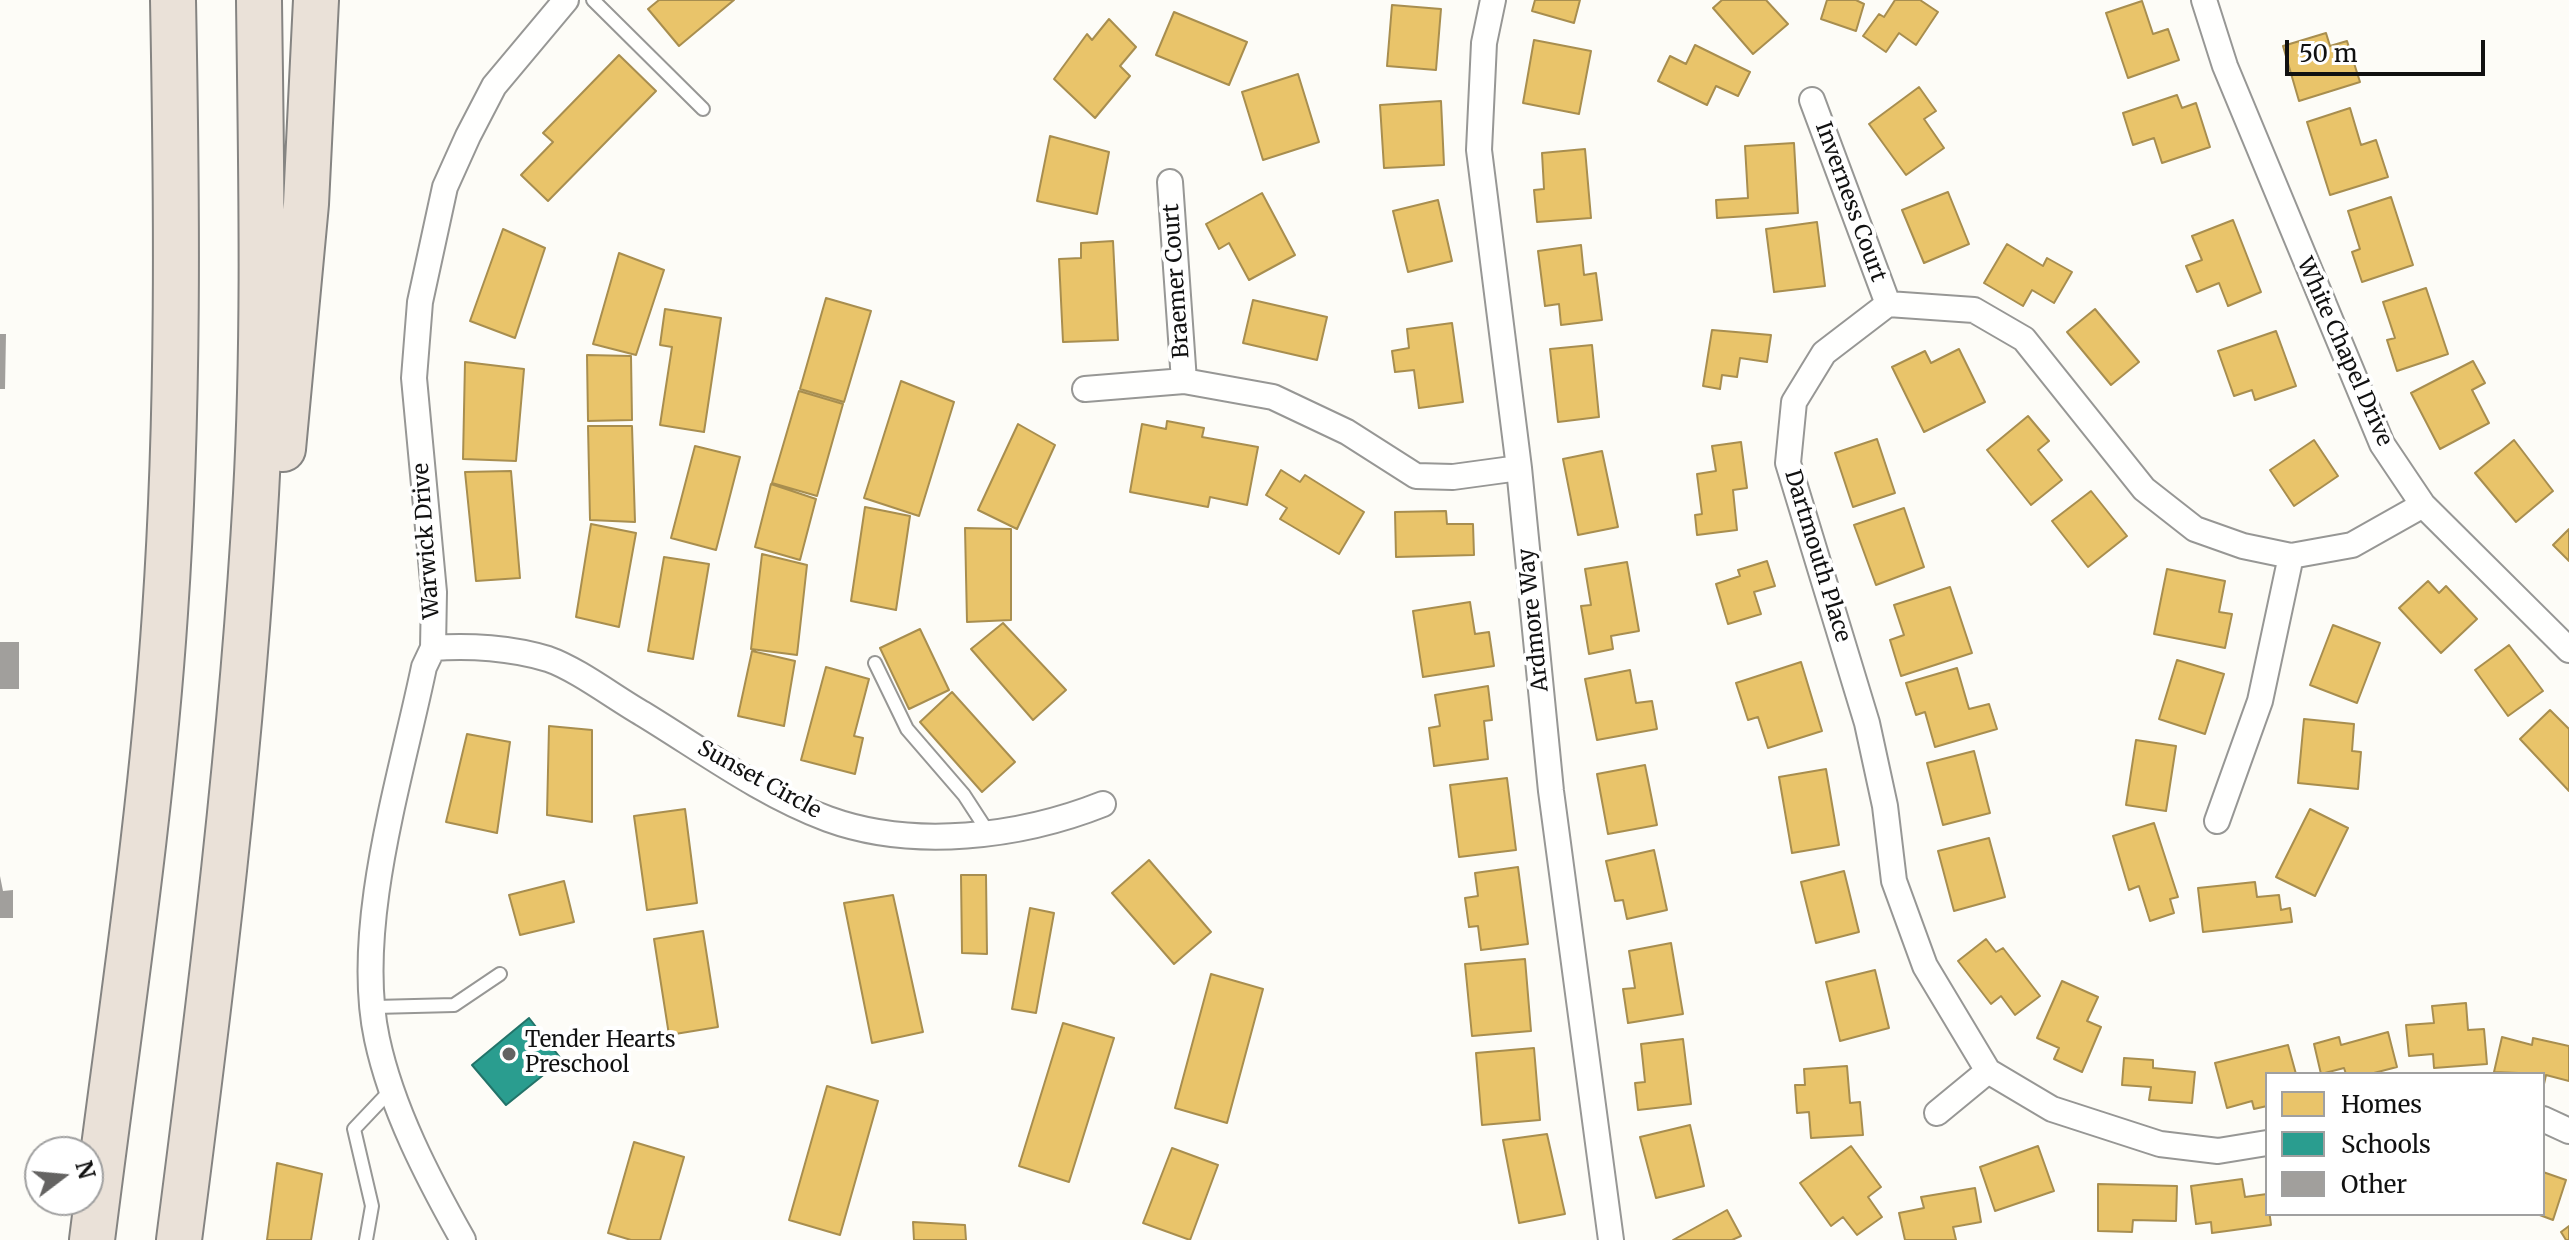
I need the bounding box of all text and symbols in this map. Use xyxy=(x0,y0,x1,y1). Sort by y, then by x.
scale bar xyxy=(2289,24,2489,74)
text: 50 m xyxy=(2299,38,2358,69)
street label: Inverness Court xyxy=(1809,119,1891,285)
street label: Braemer Court xyxy=(1158,203,1196,359)
street label: White Chapel Drive xyxy=(2291,254,2397,450)
street label: Warwick Drive xyxy=(408,462,446,620)
street label: Dartmouth Place xyxy=(1778,467,1856,645)
street label: Ardmore Way xyxy=(1513,547,1555,693)
street label: Sunset Circle xyxy=(693,735,825,825)
place label: Tender Hearts Preschool xyxy=(525,1028,676,1080)
marker: Tender Hearts Preschool xyxy=(500,1045,518,1063)
legend xyxy=(2265,1072,2545,1216)
text: Homes xyxy=(2341,1089,2422,1120)
text: Schools xyxy=(2341,1129,2431,1160)
north arrow xyxy=(24,1136,104,1216)
text: N xyxy=(69,1158,101,1182)
text: Other xyxy=(2341,1169,2407,1200)

